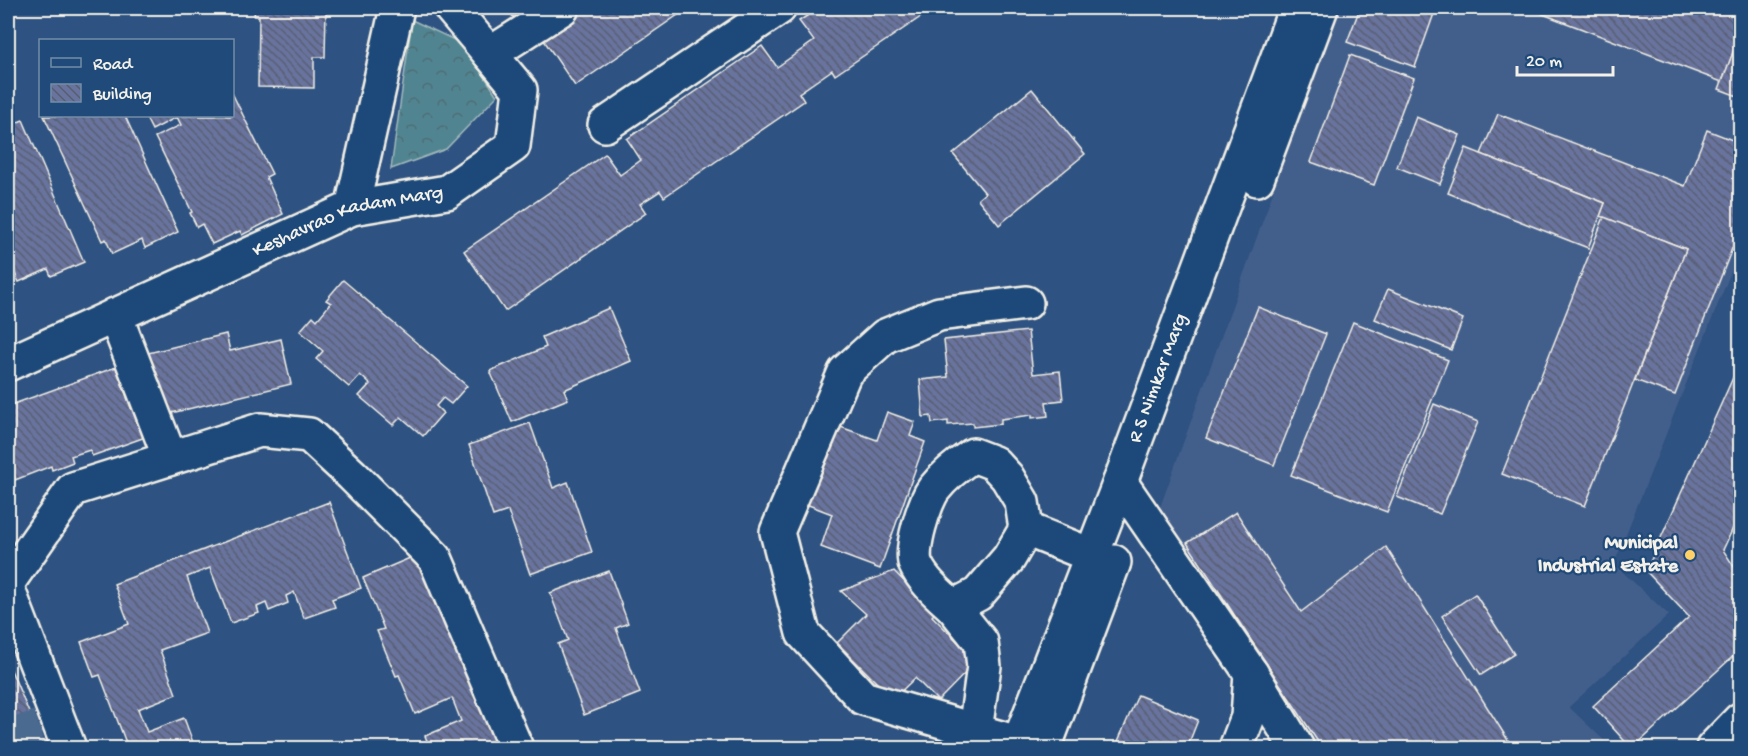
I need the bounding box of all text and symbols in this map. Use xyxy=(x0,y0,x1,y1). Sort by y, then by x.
legend xyxy=(39,39,234,117)
scale bar xyxy=(1517,39,1613,77)
text: 20 m xyxy=(1526,52,1562,73)
text: Road xyxy=(93,55,134,76)
text: Building xyxy=(92,85,152,106)
street label: Keshavrao Kadam Marg xyxy=(249,181,445,263)
street label: R S Nimkar Marg xyxy=(1124,310,1193,446)
place label: Municipal Industrial Estate xyxy=(1538,533,1679,579)
marker: Municipal Industrial Estate xyxy=(1683,548,1697,562)

